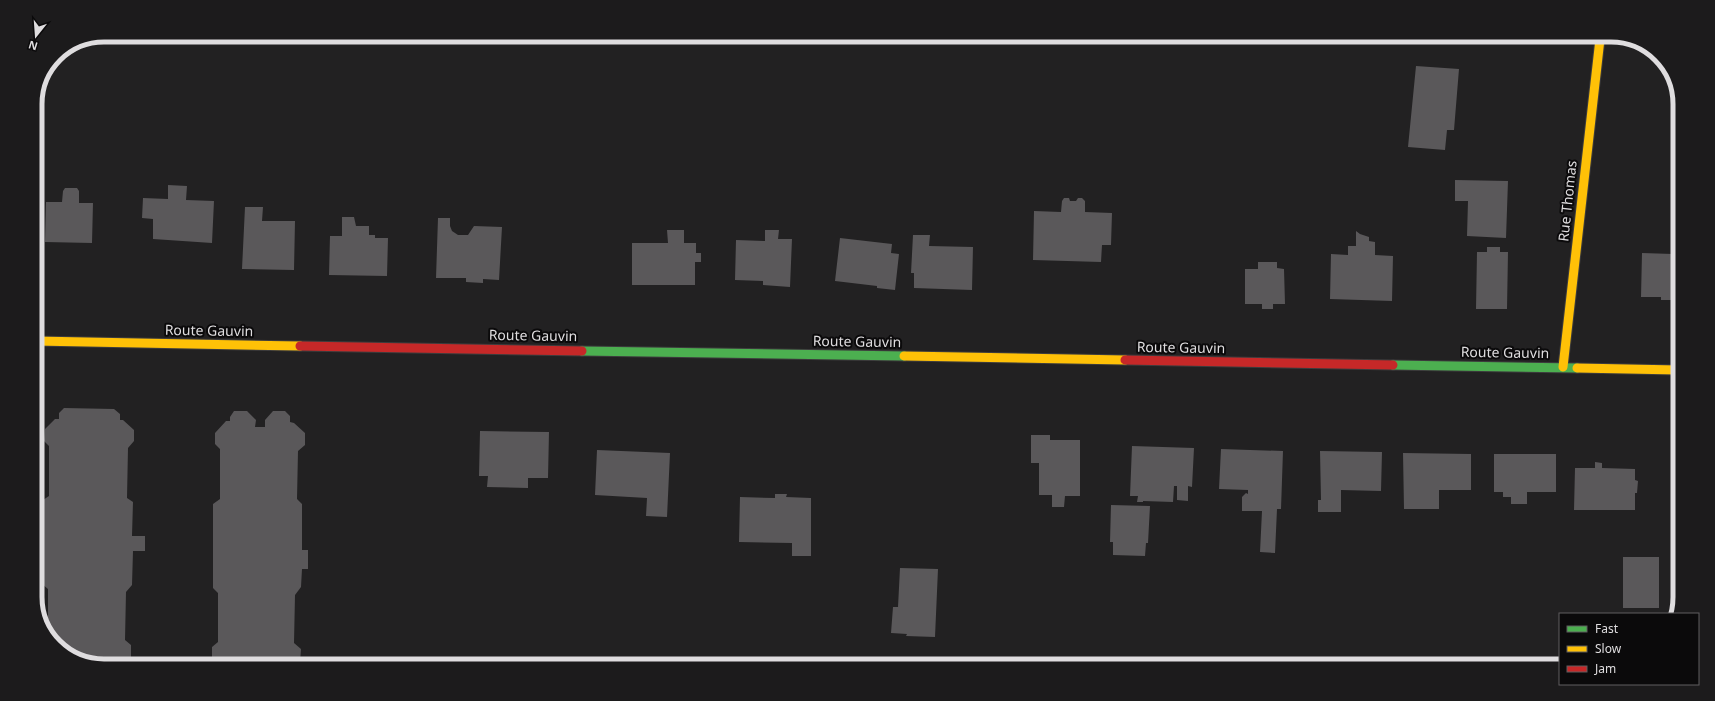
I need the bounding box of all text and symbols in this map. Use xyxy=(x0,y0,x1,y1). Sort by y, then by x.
north arrow xyxy=(16,16,56,56)
text: N xyxy=(26,38,39,55)
street label: Rue Thomas xyxy=(1553,159,1581,242)
street label: Route Gauvin xyxy=(165,320,253,340)
street label: Route Gauvin xyxy=(489,325,577,345)
street label: Route Gauvin xyxy=(813,331,901,351)
street label: Route Gauvin xyxy=(1137,337,1225,357)
street label: Route Gauvin xyxy=(1461,342,1549,362)
legend xyxy=(1559,613,1699,685)
text: Fast xyxy=(1595,620,1619,637)
text: Slow xyxy=(1595,640,1622,657)
text: Jam xyxy=(1594,660,1616,677)

